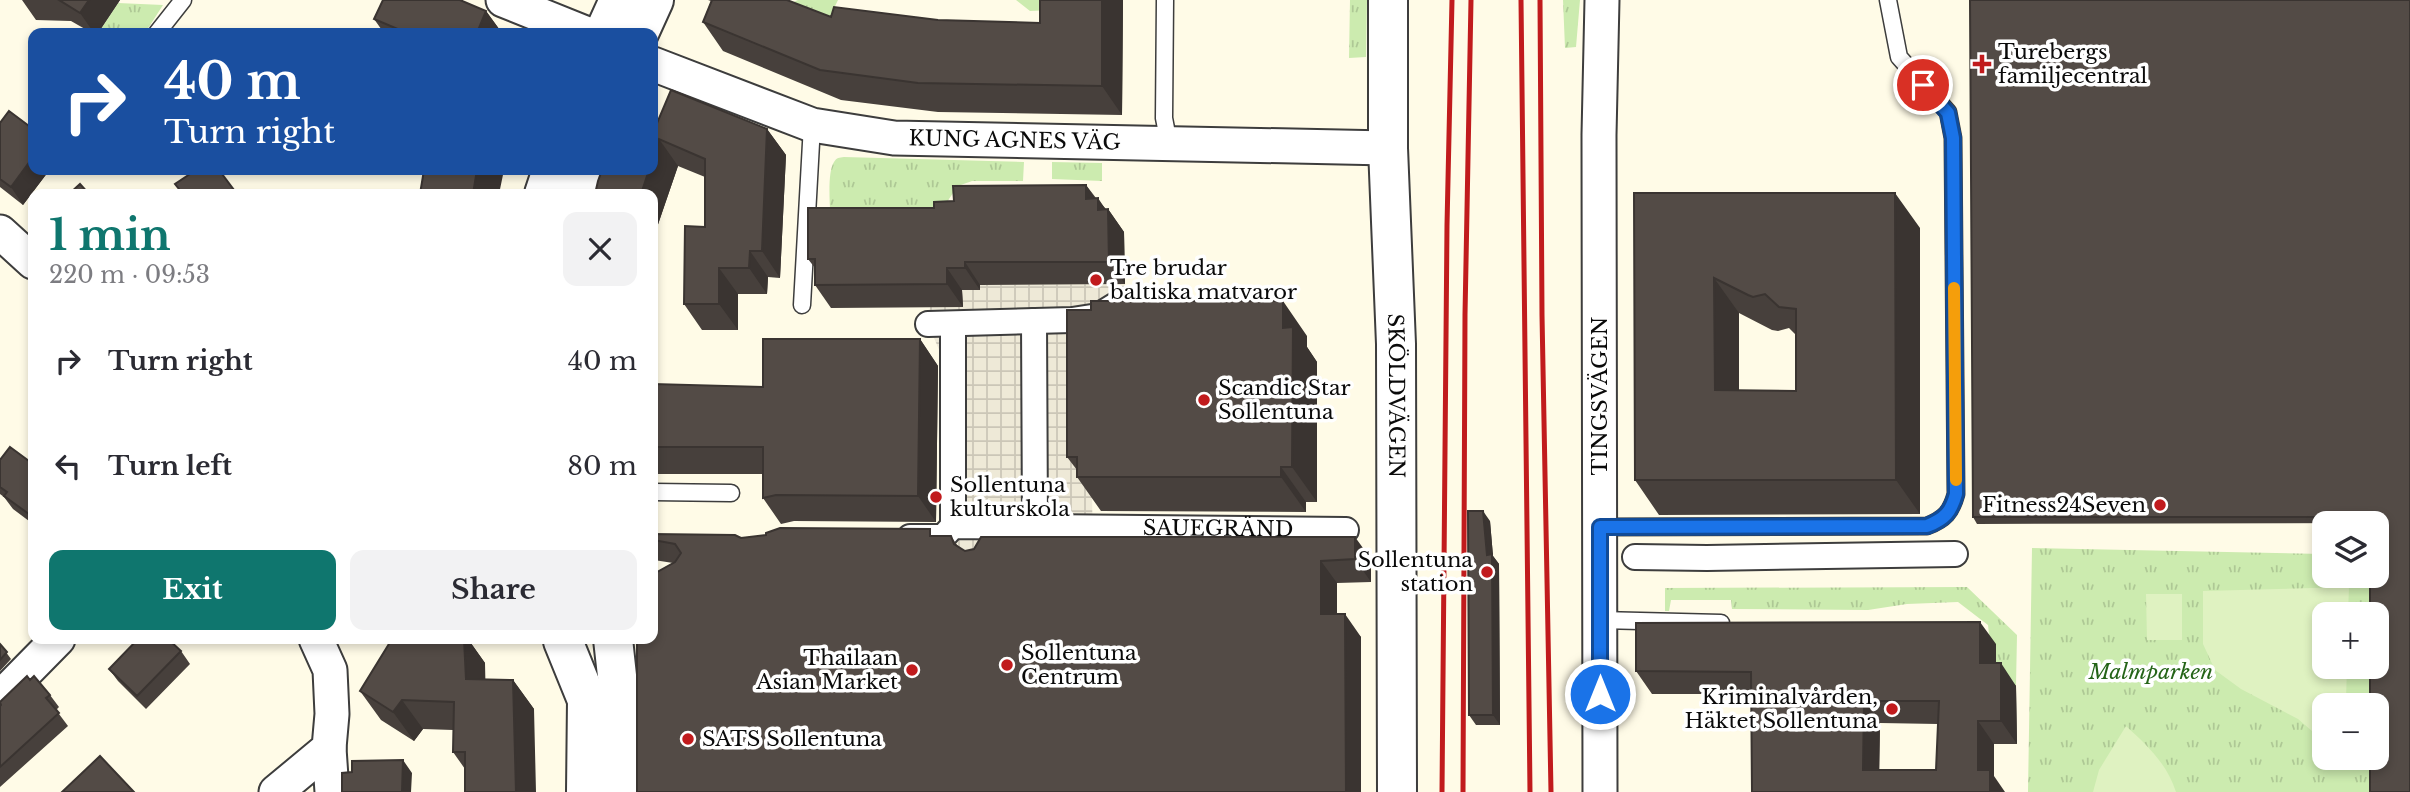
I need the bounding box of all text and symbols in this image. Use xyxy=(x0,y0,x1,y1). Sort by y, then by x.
place label: Turebergs familjecentral xyxy=(1998,39,2148,89)
text: 40 m xyxy=(164,51,301,112)
marker: Turebergs familjecentral xyxy=(1972,54,1992,74)
pin xyxy=(1893,55,1953,115)
icon: right xyxy=(49,56,140,147)
icon: arrive xyxy=(1904,66,1942,104)
text: Turn right xyxy=(164,112,335,152)
street label: KUNG AGNES VÄG xyxy=(908,125,1121,156)
text: 1 min xyxy=(49,209,171,261)
button: close xyxy=(563,212,637,286)
place label: Tre brudar baltiska matvaror xyxy=(1109,255,1297,305)
text: 220 m · 09:53 xyxy=(49,261,210,289)
marker: Tre brudar baltiska matvaror xyxy=(1088,272,1104,288)
street label: SKÖLDVÄGEN xyxy=(1382,313,1409,478)
street label: TINGSVÄGEN xyxy=(1587,316,1613,476)
icon: right xyxy=(49,342,87,380)
text: Turn right xyxy=(108,345,253,377)
text: 40 m xyxy=(568,345,637,377)
place label: Scandic Star Sollentuna xyxy=(1218,375,1351,425)
marker: Scandic Star Sollentuna xyxy=(1196,392,1212,408)
icon: left xyxy=(49,447,87,485)
text: Turn left xyxy=(108,450,232,482)
text: 80 m xyxy=(567,450,637,482)
place label: Sollentuna kulturskola xyxy=(950,472,1070,522)
marker: Sollentuna kulturskola xyxy=(928,489,944,505)
place label: Fitness24Seven xyxy=(1982,492,2146,518)
marker: Fitness24Seven xyxy=(2152,497,2168,513)
map controls xyxy=(2312,511,2389,770)
button: layers xyxy=(2312,511,2389,588)
street label: SAUEGRÄND xyxy=(1143,515,1294,542)
place label: Sollentuna station xyxy=(1357,547,1473,597)
button: Exit xyxy=(49,550,336,630)
button: Share xyxy=(350,550,637,630)
marker: Sollentuna station xyxy=(1479,564,1495,580)
button: + xyxy=(2312,602,2389,679)
place label: Sollentuna Centrum xyxy=(1021,640,1137,690)
place label: Thailaan Asian Market xyxy=(755,645,898,695)
marker: Sollentuna Centrum xyxy=(999,657,1015,673)
position arrow xyxy=(1563,657,1637,731)
park label: Malmparken xyxy=(2088,659,2213,685)
marker: Thailaan Asian Market xyxy=(904,662,920,678)
place label: Kriminalvården, Häktet Sollentuna xyxy=(1685,684,1878,734)
button: − xyxy=(2312,693,2389,770)
marker: Kriminalvården, Häktet Sollentuna xyxy=(1884,701,1900,717)
place label: SATS Sollentuna xyxy=(702,726,882,752)
marker: SATS Sollentuna xyxy=(680,731,696,747)

